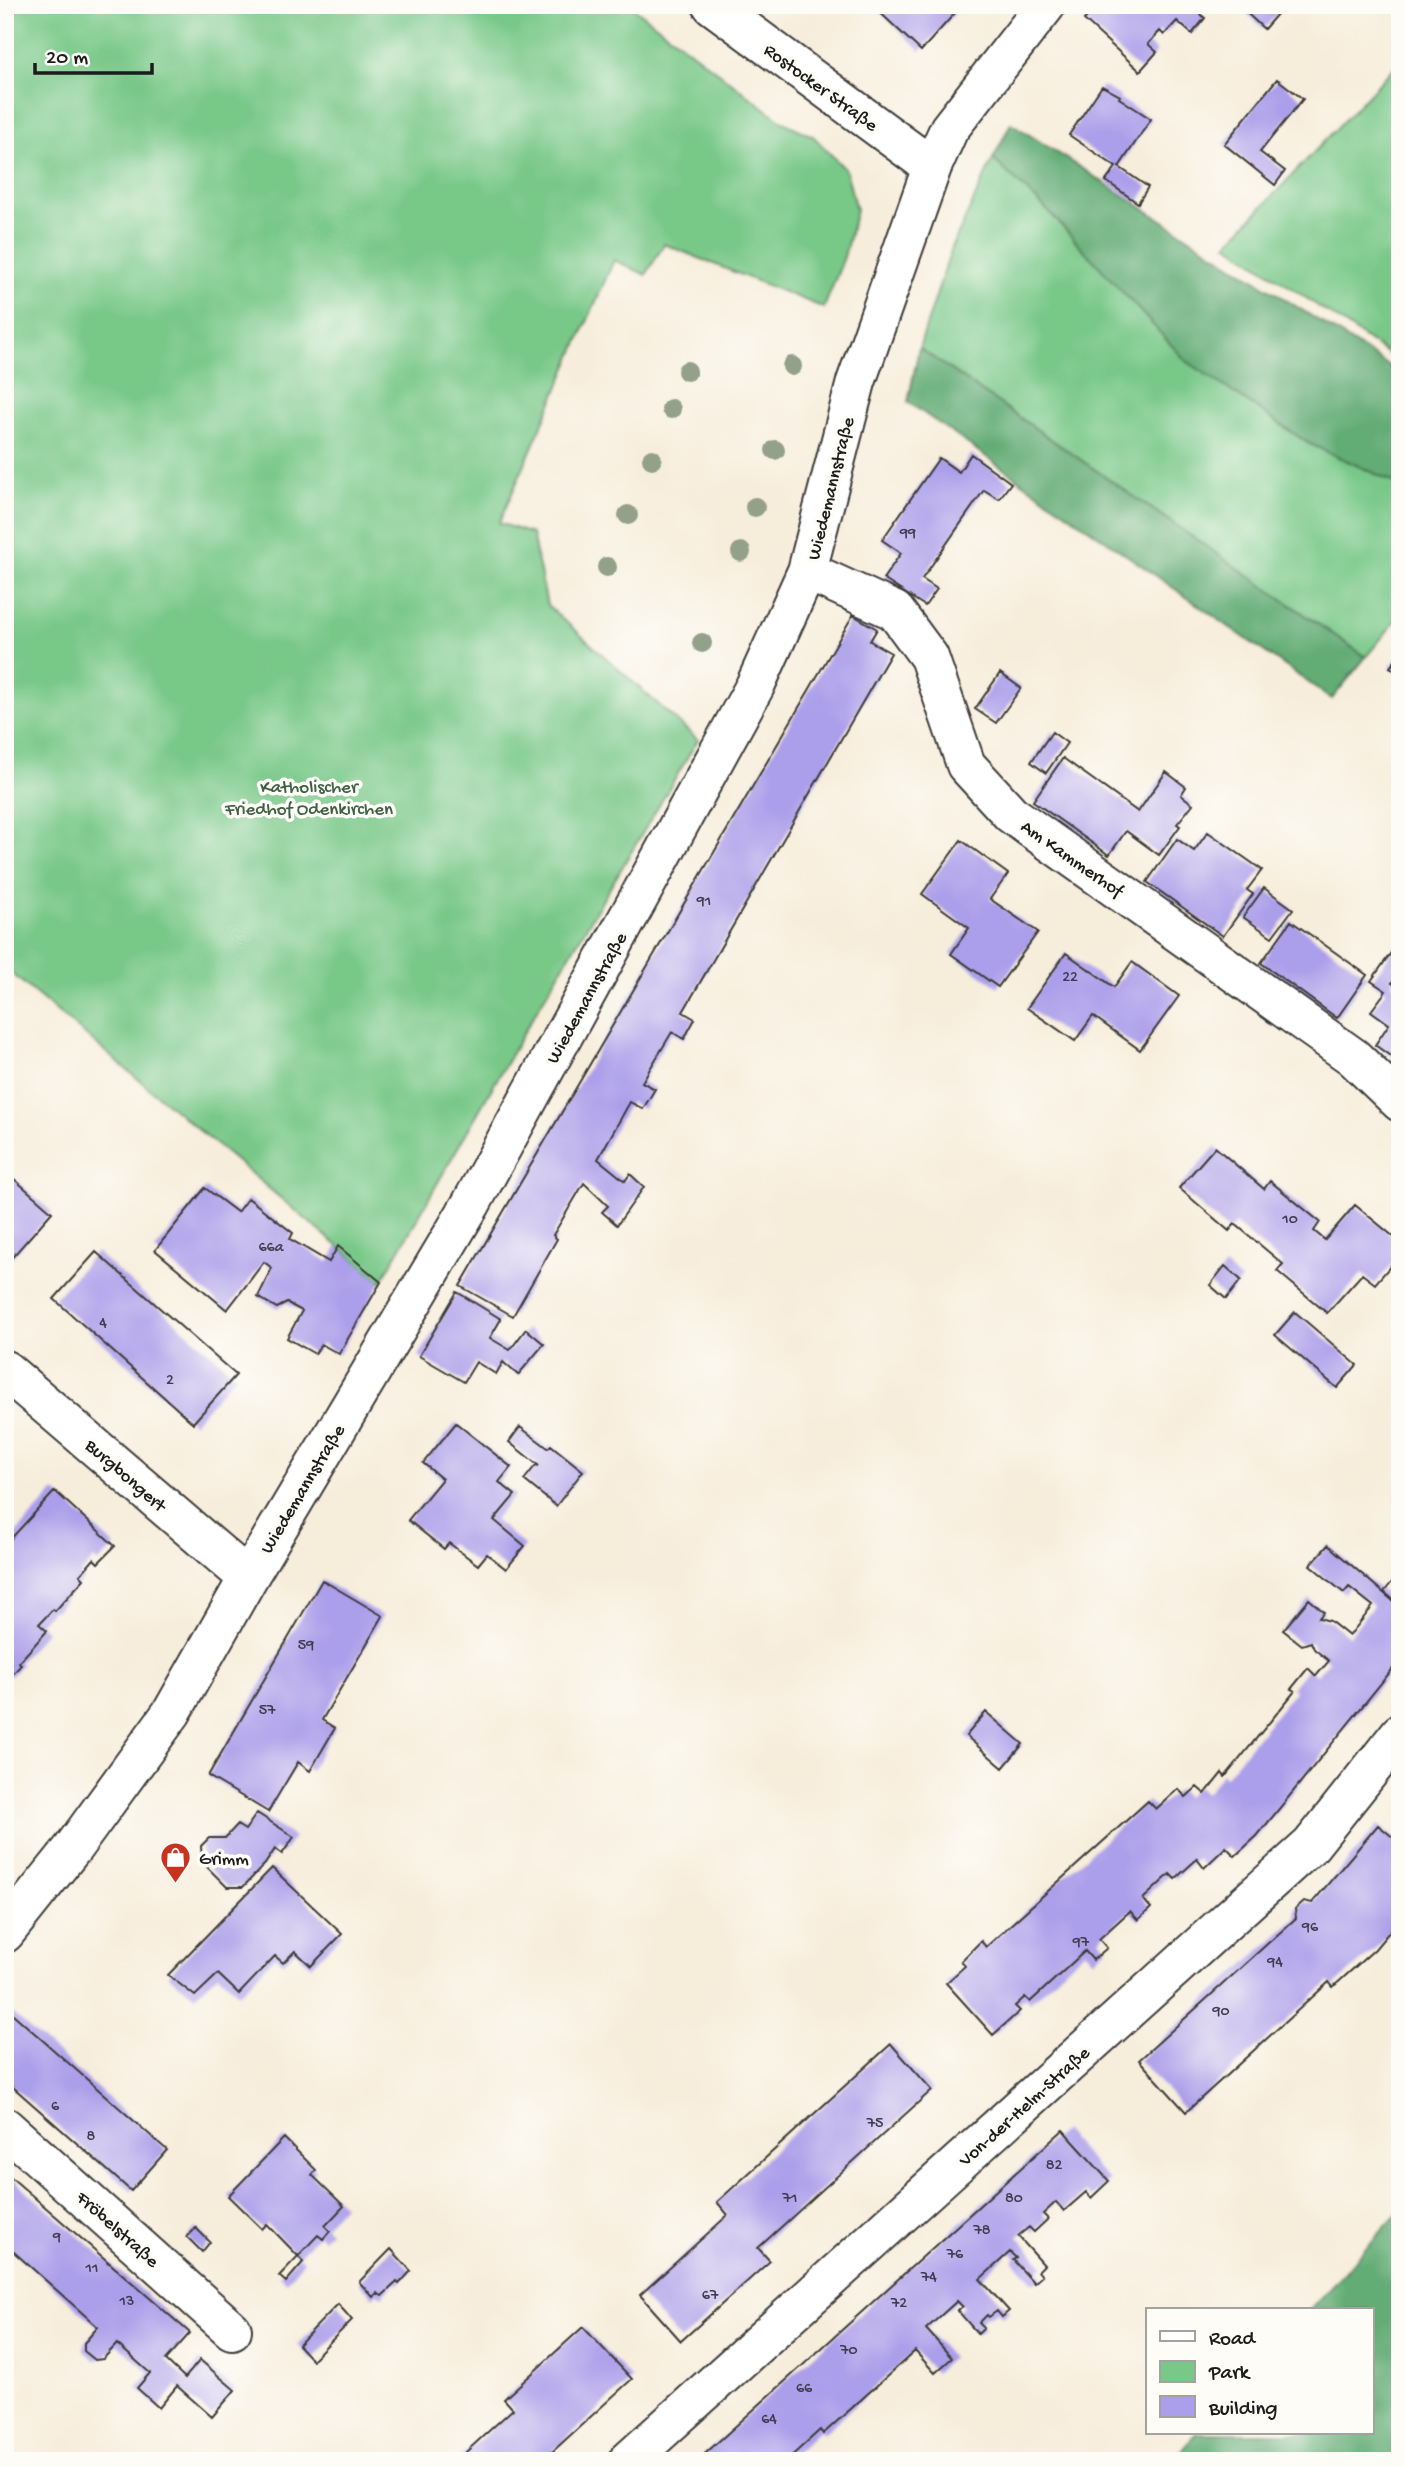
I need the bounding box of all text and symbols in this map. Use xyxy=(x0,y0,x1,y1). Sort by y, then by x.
scale bar xyxy=(35,32,152,76)
street label: Rostocker Straße xyxy=(758,40,882,138)
text: 20 m xyxy=(46,47,88,72)
street label: Wiedemannstraße xyxy=(804,415,861,563)
house number: 99 xyxy=(899,525,916,544)
park label: Katholischer Friedhof Odenkirchen xyxy=(224,777,393,822)
street label: Am Kammerhof xyxy=(1015,816,1128,905)
house number: 91 xyxy=(696,893,711,912)
street label: Wiedemannstraße xyxy=(542,929,634,1068)
house number: 22 xyxy=(1062,969,1078,988)
house number: 10 xyxy=(1281,1211,1298,1230)
house number: 66a xyxy=(258,1239,285,1258)
house number: 4 xyxy=(99,1315,107,1334)
house number: 2 xyxy=(166,1372,174,1391)
street label: Wiedemannstraße xyxy=(256,1421,352,1559)
street label: Burgbongert xyxy=(79,1434,172,1520)
house number: 59 xyxy=(298,1637,314,1656)
house number: 57 xyxy=(259,1702,276,1721)
shop icon: Grimm xyxy=(159,1840,193,1884)
place label: Grimm xyxy=(199,1849,249,1872)
house number: 96 xyxy=(1301,1919,1319,1938)
house number: 97 xyxy=(1072,1934,1090,1953)
house number: 94 xyxy=(1266,1954,1283,1973)
house number: 90 xyxy=(1211,2003,1230,2022)
street label: Von-der-Helm-Straße xyxy=(954,2043,1096,2173)
house number: 6 xyxy=(51,2098,60,2117)
house number: 75 xyxy=(866,2115,883,2134)
house number: 8 xyxy=(87,2128,96,2147)
house number: 82 xyxy=(1046,2157,1062,2176)
street label: Fröbelstraße xyxy=(70,2187,163,2274)
house number: 71 xyxy=(782,2190,797,2209)
house number: 80 xyxy=(1005,2190,1023,2209)
house number: 78 xyxy=(972,2222,991,2241)
house number: 9 xyxy=(52,2229,61,2248)
house number: 76 xyxy=(946,2246,964,2265)
house number: 11 xyxy=(85,2260,98,2279)
house number: 74 xyxy=(920,2269,937,2288)
house number: 67 xyxy=(702,2287,719,2306)
house number: 13 xyxy=(119,2293,134,2312)
house number: 72 xyxy=(890,2295,907,2314)
legend xyxy=(1146,2308,1374,2434)
text: Road xyxy=(1209,2328,1257,2353)
house number: 70 xyxy=(839,2342,858,2361)
text: Park xyxy=(1208,2362,1252,2387)
house number: 66 xyxy=(796,2380,813,2399)
text: Building xyxy=(1208,2398,1278,2423)
house number: 64 xyxy=(761,2411,777,2430)

